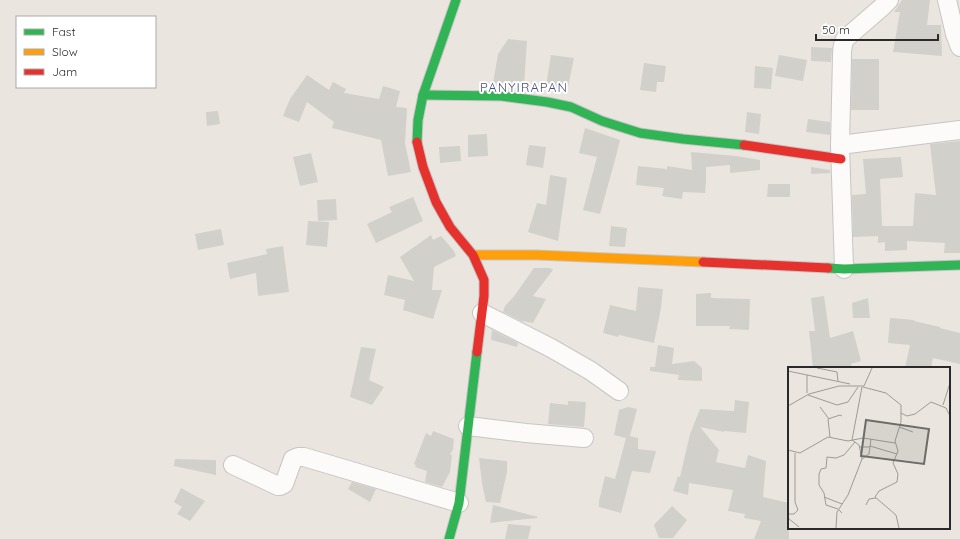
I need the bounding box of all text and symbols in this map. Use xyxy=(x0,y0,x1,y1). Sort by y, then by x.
legend xyxy=(16,16,156,88)
scale bar xyxy=(816,16,938,42)
text: 50 m xyxy=(822,22,850,37)
text: Fast xyxy=(52,24,76,39)
text: Slow xyxy=(52,44,78,59)
text: Jam xyxy=(52,64,77,79)
district label: PANYIRAPAN xyxy=(480,79,568,95)
inset map xyxy=(788,367,950,529)

